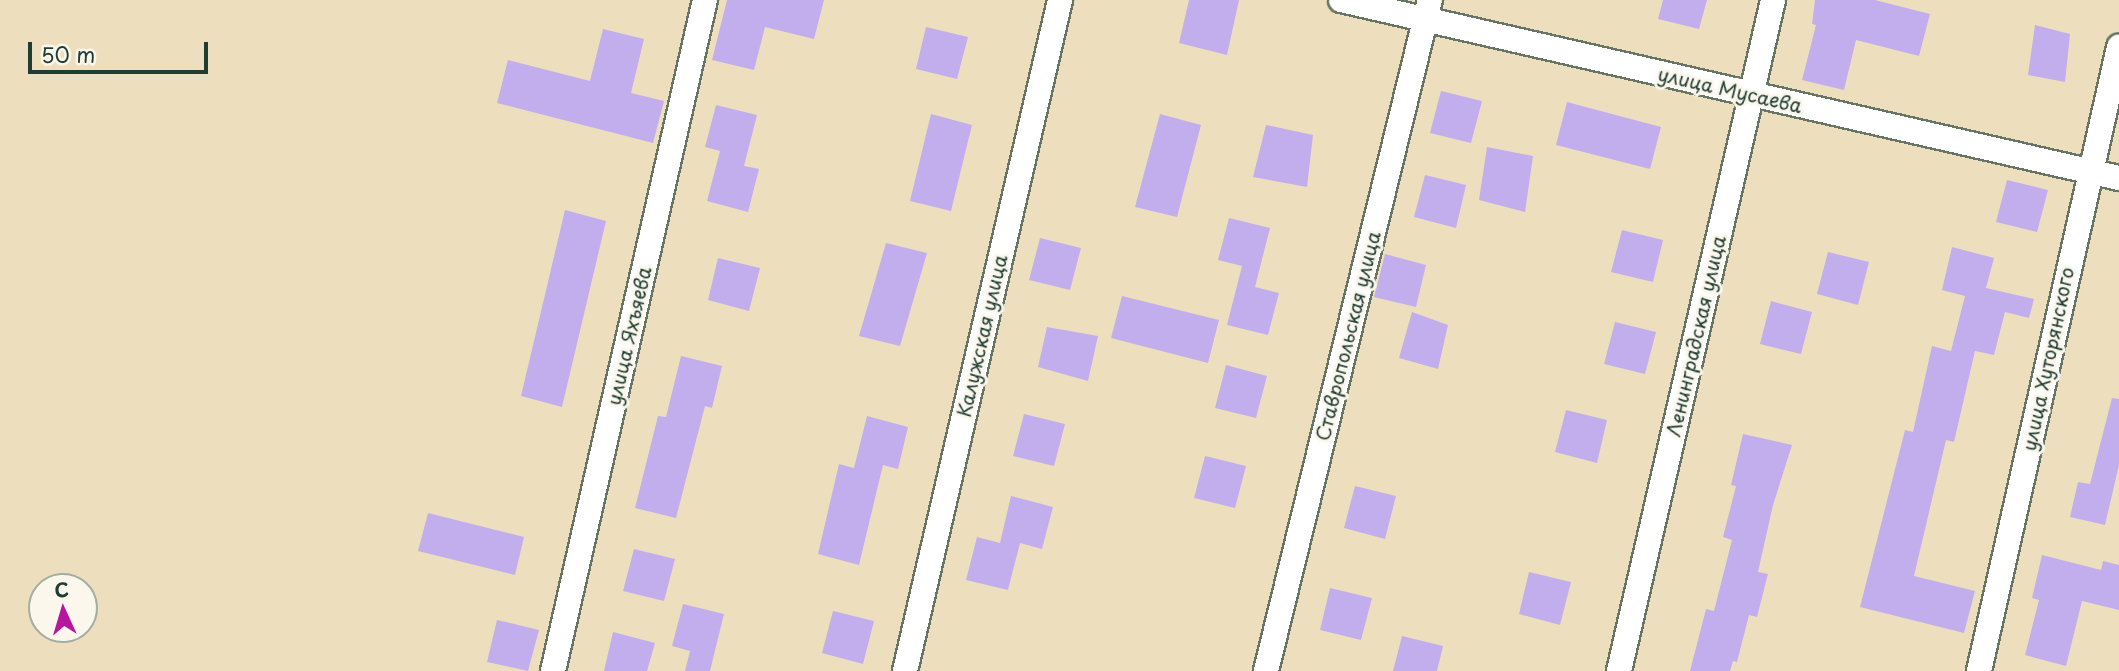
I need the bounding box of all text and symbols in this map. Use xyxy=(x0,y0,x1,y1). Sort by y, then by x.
scale bar xyxy=(32,28,212,72)
text: 50 m xyxy=(41,38,95,70)
street label: улица Мусаева xyxy=(1655,62,1805,118)
street label: Ставропольская улица xyxy=(1311,228,1385,444)
street label: Ленинградская улица xyxy=(1662,233,1730,439)
street label: Калужская улица xyxy=(952,252,1012,420)
street label: улица Яхъяева xyxy=(602,265,656,407)
street label: улица Хуторянского xyxy=(2017,265,2079,453)
north arrow xyxy=(28,573,98,643)
text: С xyxy=(54,575,70,604)

